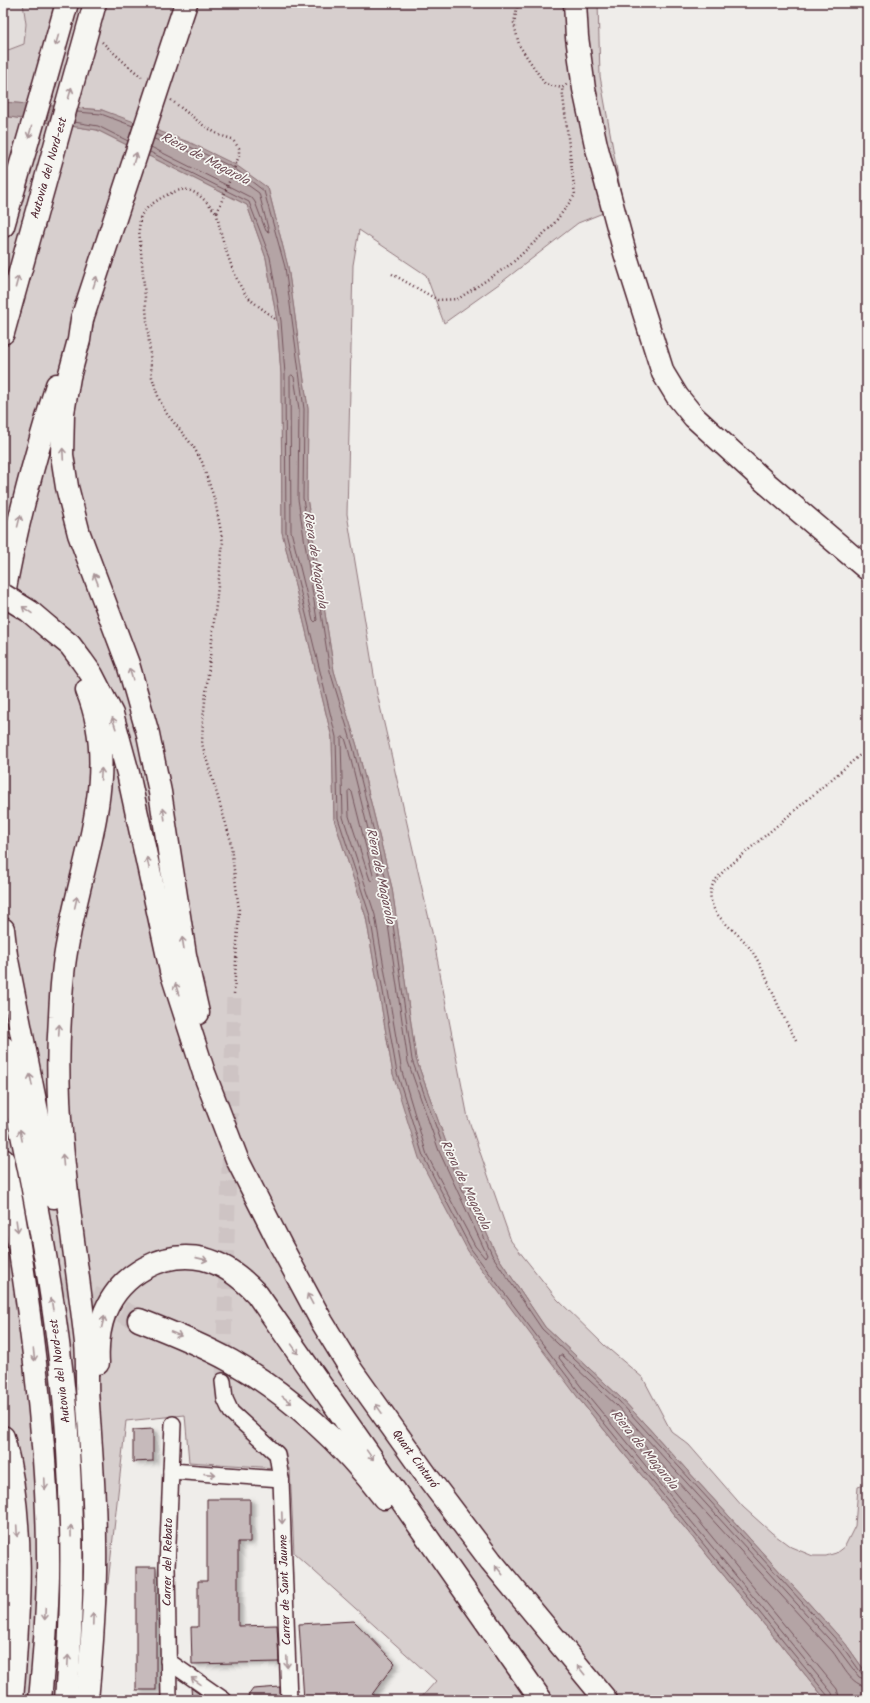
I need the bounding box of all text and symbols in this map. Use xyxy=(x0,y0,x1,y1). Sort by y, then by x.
one-way arrow xyxy=(53,34,60,47)
one-way arrow xyxy=(67,87,74,100)
street label: Autovia del Nord-est xyxy=(25,115,73,221)
one-way arrow xyxy=(26,125,33,138)
water label: Riera de Magarola xyxy=(157,127,254,192)
one-way arrow xyxy=(132,152,139,165)
one-way arrow xyxy=(14,275,21,288)
one-way arrow xyxy=(91,276,99,288)
one-way arrow xyxy=(59,448,66,461)
water label: Riera de Magarola xyxy=(297,510,333,611)
one-way arrow xyxy=(15,515,23,528)
one-way arrow xyxy=(92,574,100,586)
one-way arrow xyxy=(21,606,32,614)
one-way arrow xyxy=(127,668,134,681)
one-way arrow xyxy=(110,717,118,729)
one-way arrow xyxy=(97,768,104,781)
one-way arrow xyxy=(160,808,168,821)
water label: Riera de Magarola xyxy=(360,826,401,927)
one-way arrow xyxy=(143,856,151,869)
one-way arrow xyxy=(73,895,81,908)
one-way arrow xyxy=(179,937,187,950)
one-way arrow xyxy=(173,983,180,996)
one-way arrow xyxy=(55,1024,63,1037)
one-way arrow xyxy=(27,1073,35,1086)
one-way arrow xyxy=(17,1129,25,1142)
water label: Riera de Magarola xyxy=(434,1136,496,1234)
one-way arrow xyxy=(59,1154,67,1167)
one-way arrow xyxy=(13,1219,21,1232)
one-way arrow xyxy=(195,1256,208,1264)
one-way arrow xyxy=(305,1294,313,1306)
one-way arrow xyxy=(48,1298,56,1311)
one-way arrow xyxy=(100,1316,107,1329)
street label: Autovia del Nord-est xyxy=(44,1317,76,1424)
one-way arrow xyxy=(169,1331,181,1339)
one-way arrow xyxy=(291,1343,299,1354)
one-way arrow xyxy=(30,1348,38,1361)
one-way arrow xyxy=(282,1396,293,1404)
one-way arrow xyxy=(375,1404,383,1415)
water label: Riera de Magarola xyxy=(605,1405,683,1495)
street label: Quart Cinturó xyxy=(387,1426,443,1493)
one-way arrow xyxy=(366,1449,374,1460)
one-way arrow xyxy=(203,1470,216,1477)
one-way arrow xyxy=(42,1477,49,1490)
one-way arrow xyxy=(279,1511,286,1524)
street label: Carrer del Rebato xyxy=(158,1518,178,1606)
one-way arrow xyxy=(14,1524,21,1537)
one-way arrow xyxy=(67,1525,75,1538)
street label: Carrer de Sant Jaume xyxy=(274,1534,296,1646)
one-way arrow xyxy=(494,1564,503,1575)
one-way arrow xyxy=(42,1607,49,1620)
one-way arrow xyxy=(90,1613,97,1626)
one-way arrow xyxy=(65,1655,72,1668)
one-way arrow xyxy=(284,1655,291,1668)
one-way arrow xyxy=(577,1664,586,1675)
one-way arrow xyxy=(190,1677,201,1685)

